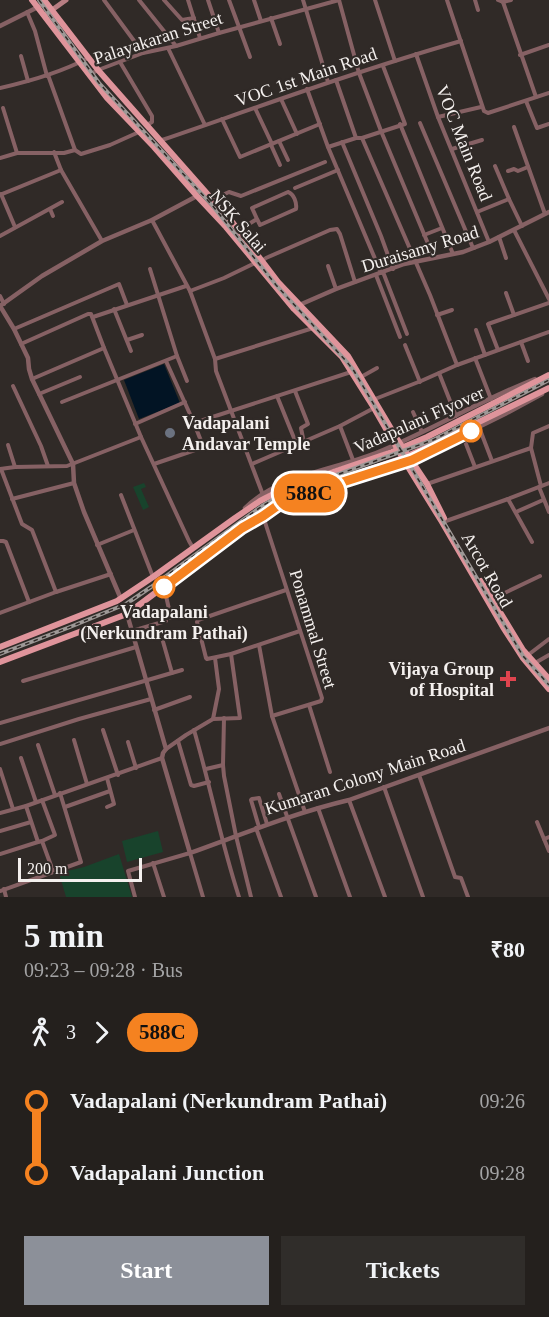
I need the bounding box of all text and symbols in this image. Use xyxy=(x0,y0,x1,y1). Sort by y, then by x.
street label: Palayakaran Street xyxy=(91,8,225,68)
street label: VOC 1st Main Road xyxy=(233,43,379,111)
street label: VOC Main Road xyxy=(432,82,496,204)
street label: NSK Salai xyxy=(205,186,271,256)
street label: Duraisamy Road xyxy=(359,222,481,276)
street label: Vadapalani Flyover xyxy=(351,382,487,458)
place label: Vadapalani Andavar Temple xyxy=(182,413,310,454)
unlabelled marker xyxy=(460,420,482,442)
marker: Vadapalani Andavar Temple xyxy=(163,426,177,440)
line badge: 588C xyxy=(267,474,351,512)
text: 588C xyxy=(286,481,332,505)
street label: Arcot Road xyxy=(457,529,517,611)
street label: Ponammal Street xyxy=(285,567,341,691)
marker: Vadapalani (Nerkundram Pathai) xyxy=(153,576,175,598)
place label: Vadapalani (Nerkundram Pathai) xyxy=(80,602,248,644)
place label: Vijaya Group of Hospital xyxy=(388,659,494,700)
marker: Vijaya Group of Hospital xyxy=(499,670,517,688)
street label: Kumaran Colony Main Road xyxy=(262,735,468,819)
scale bar xyxy=(18,855,142,882)
text: 200 m xyxy=(27,860,67,877)
text: 5 min xyxy=(24,918,104,954)
text: ₹80 xyxy=(490,937,525,962)
text: 09:23 – 09:28 · Bus xyxy=(24,959,183,981)
icon: walk xyxy=(24,1016,57,1049)
icon: forward xyxy=(85,1016,118,1049)
text: 588C xyxy=(139,1020,186,1044)
text: 3 xyxy=(66,1021,76,1043)
text: Vadapalani (Nerkundram Pathai) xyxy=(70,1088,387,1113)
text: 09:26 xyxy=(479,1090,525,1112)
text: Vadapalani Junction xyxy=(70,1160,264,1185)
text: 09:28 xyxy=(479,1162,525,1184)
button: Start xyxy=(24,1236,269,1305)
button: Tickets xyxy=(281,1236,525,1305)

